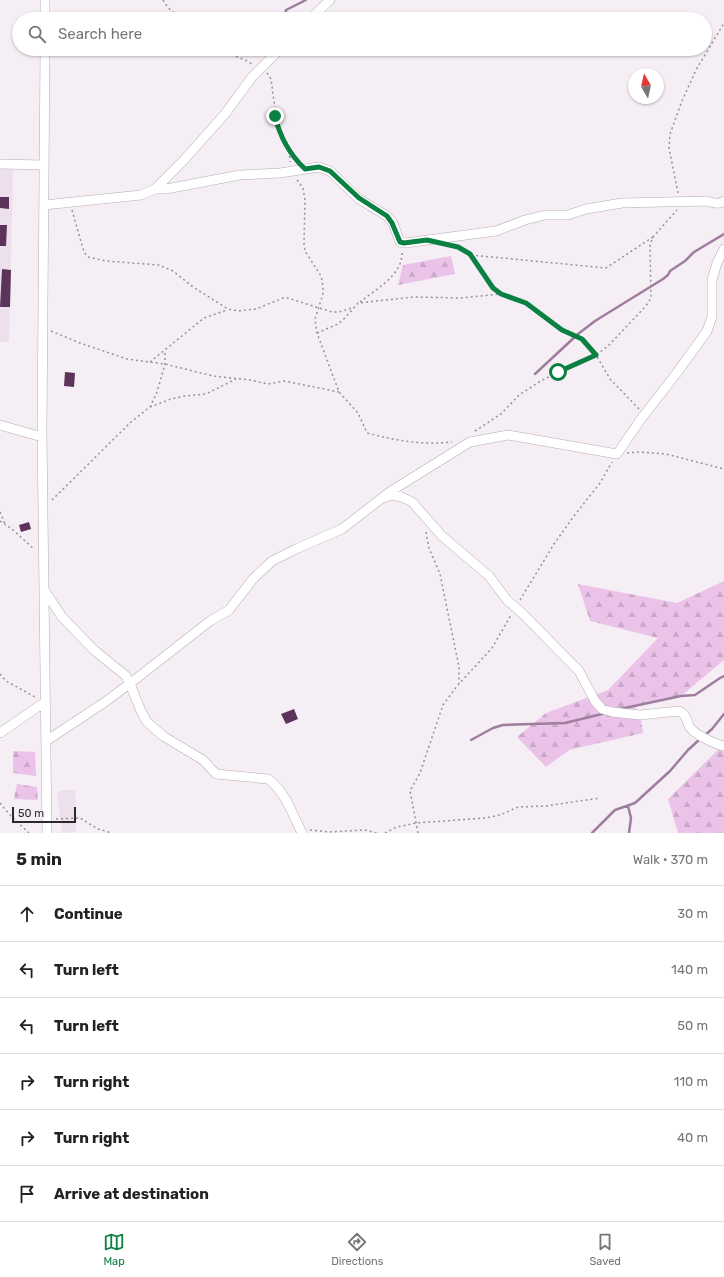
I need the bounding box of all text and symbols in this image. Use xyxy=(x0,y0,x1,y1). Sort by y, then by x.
search box xyxy=(12,12,712,56)
icon: search xyxy=(26,23,48,45)
text: Search here xyxy=(58,25,142,43)
north arrow xyxy=(628,68,664,104)
route end xyxy=(266,107,284,125)
route start xyxy=(549,363,567,381)
scale bar xyxy=(12,805,76,824)
text: 50 m xyxy=(18,807,44,820)
text: 5 min xyxy=(16,849,62,869)
text: Walk · 370 m xyxy=(633,852,708,867)
icon: ahead xyxy=(16,903,38,925)
text: Continue xyxy=(54,905,123,923)
text: 30 m xyxy=(677,906,708,921)
icon: left xyxy=(16,959,38,981)
text: Turn left xyxy=(54,961,119,979)
text: 140 m xyxy=(671,962,708,977)
icon: left xyxy=(16,1015,38,1037)
text: Turn left xyxy=(54,1017,119,1035)
text: 50 m xyxy=(677,1018,708,1033)
icon: right xyxy=(16,1071,38,1093)
text: Turn right xyxy=(54,1073,129,1091)
text: 110 m xyxy=(674,1074,708,1089)
icon: right xyxy=(16,1127,38,1149)
text: Turn right xyxy=(54,1129,129,1147)
text: 40 m xyxy=(677,1130,708,1145)
icon: arrive xyxy=(16,1183,38,1205)
text: Arrive at destination xyxy=(54,1185,209,1203)
tab: Map xyxy=(103,1231,125,1268)
tab: Directions xyxy=(331,1231,383,1268)
tab: Saved xyxy=(590,1231,621,1268)

